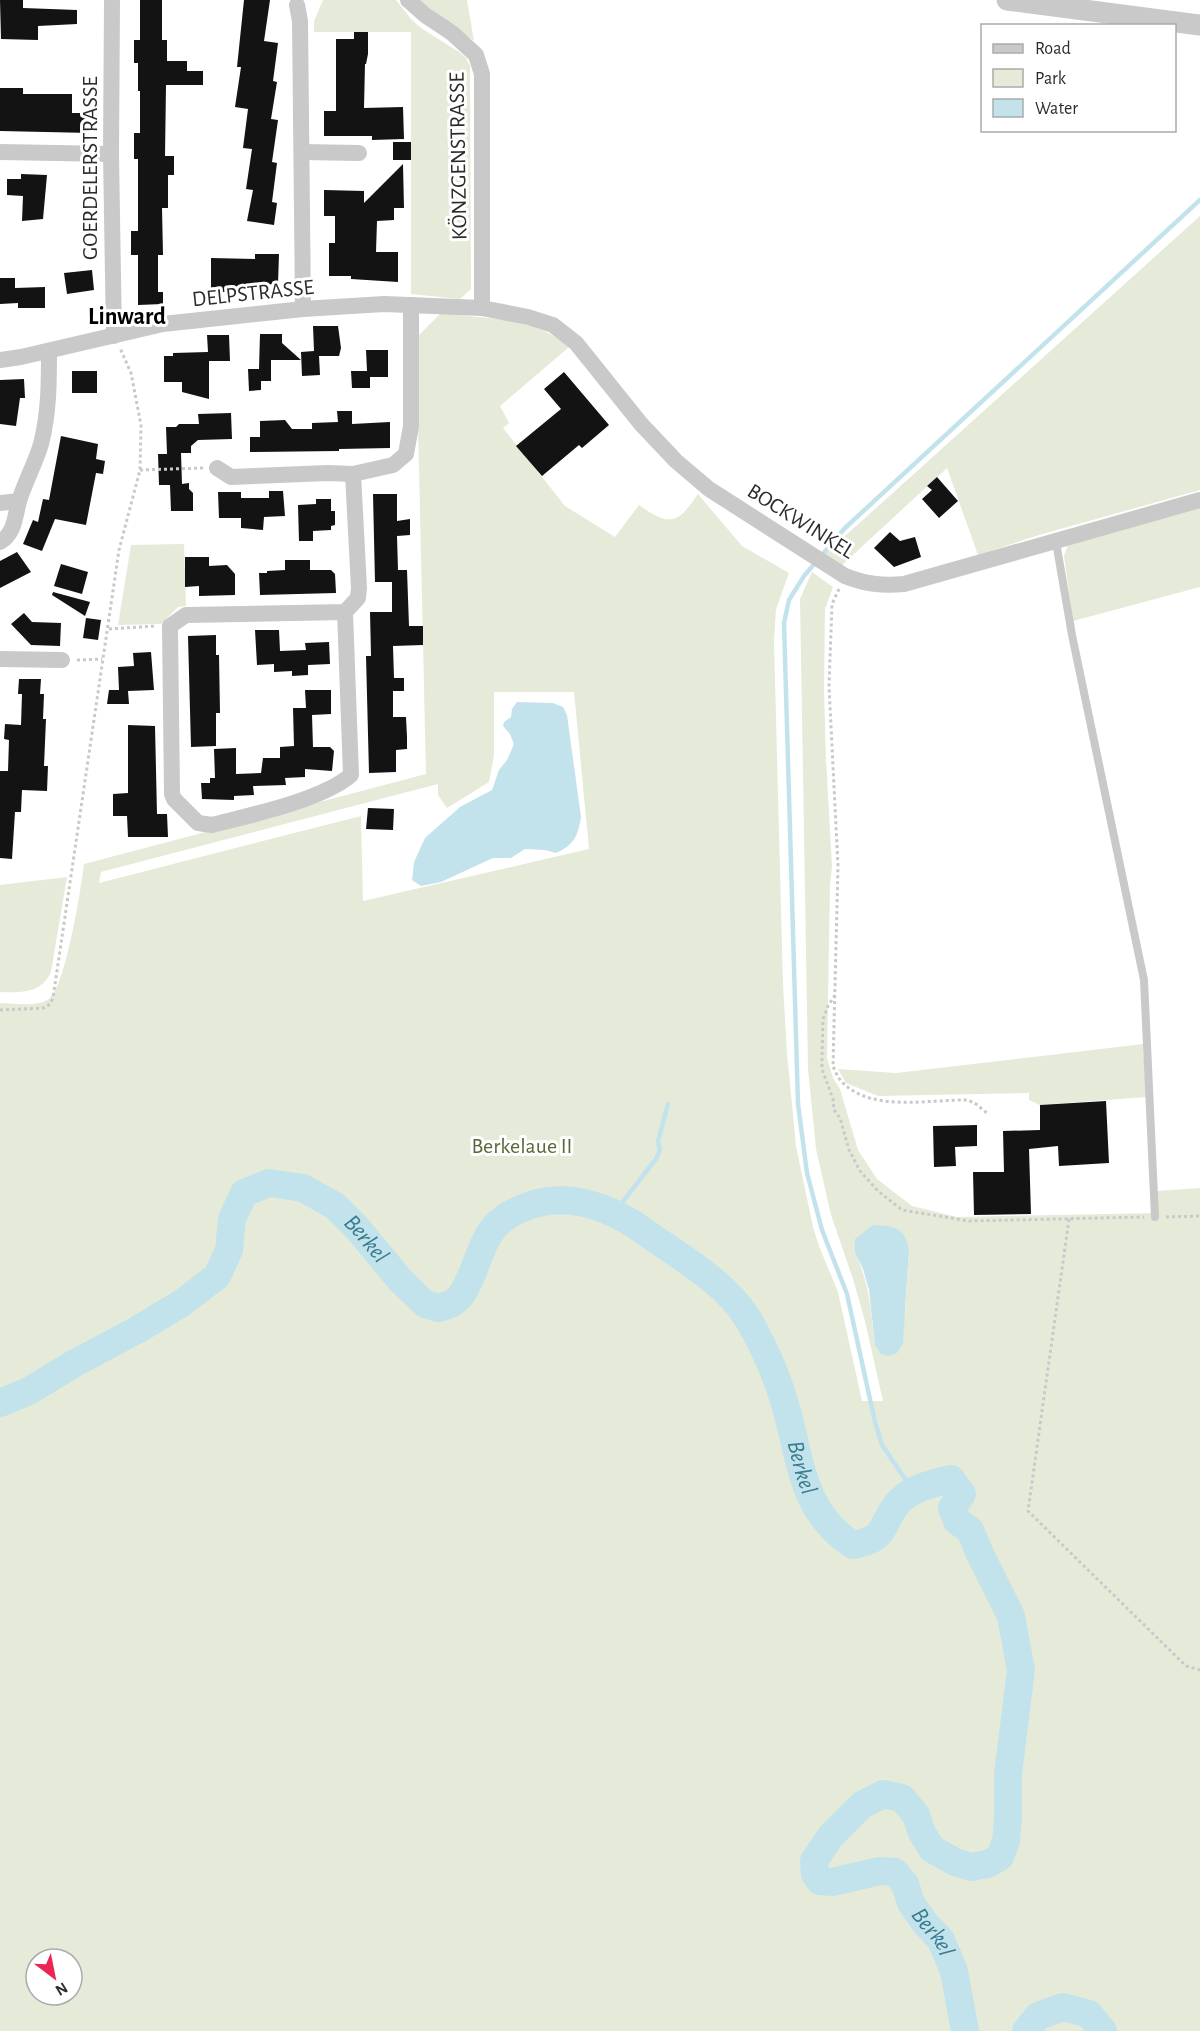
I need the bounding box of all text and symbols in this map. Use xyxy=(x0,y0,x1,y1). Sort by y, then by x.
legend xyxy=(981,24,1176,132)
text: Road xyxy=(1035,40,1071,58)
text: Park xyxy=(1035,70,1067,88)
street label: KÖNZGENSTRASSE xyxy=(446,71,470,240)
street label: GOERDELERSTRASSE xyxy=(79,76,101,260)
text: Water xyxy=(1035,100,1078,118)
street label: DELPSTRASSE xyxy=(191,276,315,310)
district label: Linward xyxy=(88,305,166,329)
street label: BOCKWINKEL xyxy=(744,479,859,563)
park label: Berkelaue II xyxy=(471,1135,573,1157)
water label: Berkel xyxy=(339,1210,393,1268)
water label: Berkel xyxy=(783,1438,821,1498)
water label: Berkel xyxy=(906,1904,958,1960)
north arrow xyxy=(24,1947,84,2007)
text: N xyxy=(52,1979,70,1999)

